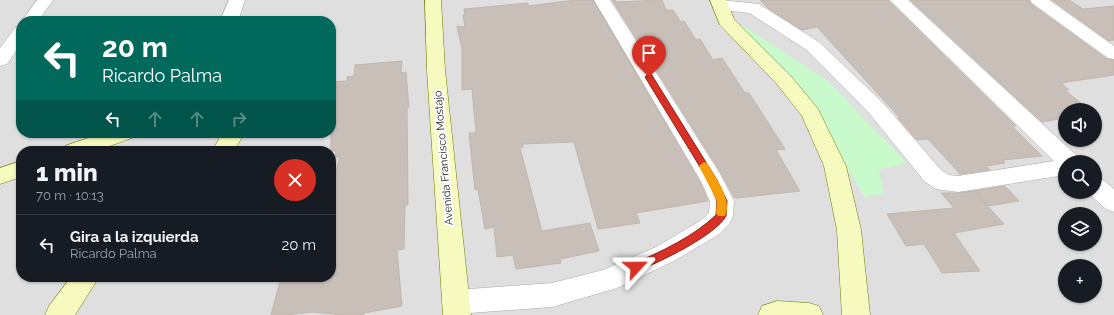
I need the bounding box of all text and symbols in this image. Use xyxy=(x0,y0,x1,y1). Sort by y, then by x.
text: 20 m xyxy=(102,31,168,64)
icon: left xyxy=(36,32,88,84)
pin xyxy=(632,36,666,77)
icon: arrive xyxy=(638,42,660,64)
text: Ricardo Palma xyxy=(102,65,222,86)
street label: Avenida Francisco Mostajo xyxy=(431,90,456,226)
map controls xyxy=(1058,103,1102,303)
button: sound xyxy=(1058,103,1102,147)
icon: left xyxy=(102,108,124,130)
icon: ahead xyxy=(144,108,166,130)
icon: ahead xyxy=(186,108,208,130)
icon: right xyxy=(228,108,250,130)
button: search xyxy=(1058,155,1102,199)
text: 1 min xyxy=(36,158,98,187)
button: close xyxy=(274,159,316,201)
text: 70 m · 10:13 xyxy=(36,188,104,203)
button: layers xyxy=(1058,207,1102,251)
text: Gira a la izquierda xyxy=(70,228,199,246)
icon: left xyxy=(36,234,58,256)
text: 20 m xyxy=(281,236,316,254)
text: Ricardo Palma xyxy=(70,246,157,261)
position arrow xyxy=(615,246,657,288)
button: + xyxy=(1058,259,1102,303)

